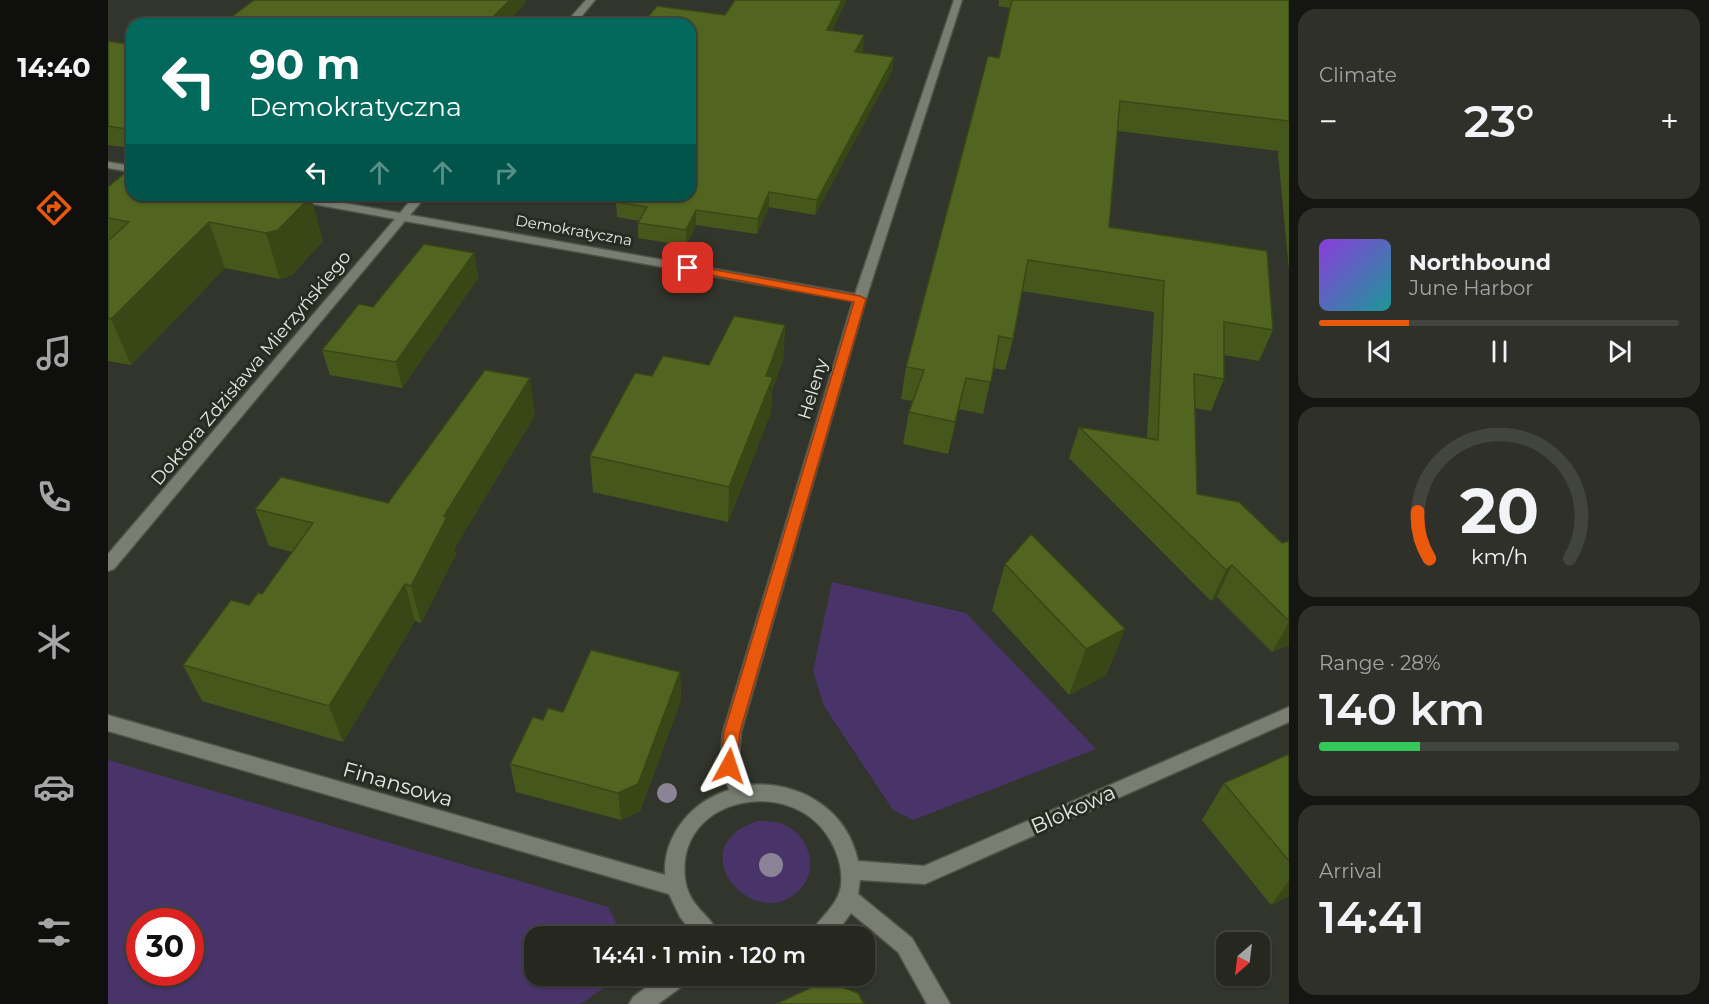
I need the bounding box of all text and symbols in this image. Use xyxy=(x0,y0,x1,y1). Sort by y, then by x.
text: 90 m xyxy=(249,38,360,90)
icon: left xyxy=(150,42,228,120)
text: 14:40 xyxy=(17,51,91,84)
text: Climate xyxy=(1319,63,1397,87)
text: Demokratyczna xyxy=(249,90,462,123)
text: 23° xyxy=(1464,93,1534,148)
text: − xyxy=(1319,101,1338,141)
text: + xyxy=(1660,101,1679,141)
icon: left xyxy=(300,156,333,189)
icon: ahead xyxy=(363,156,396,189)
icon: ahead xyxy=(426,156,459,189)
icon: right xyxy=(489,156,522,189)
icon: directions xyxy=(33,187,75,229)
street label: Demokratyczna xyxy=(514,210,634,250)
pin xyxy=(662,242,713,293)
street label: Doktora Zdzisława Mierzyńskiego xyxy=(146,246,356,490)
text: Northbound xyxy=(1409,249,1551,276)
icon: arrive xyxy=(671,251,704,284)
text: June Harbor xyxy=(1409,276,1533,300)
icon: music xyxy=(33,332,75,374)
icon: previous xyxy=(1363,335,1396,368)
icon: pause xyxy=(1483,335,1516,368)
icon: next xyxy=(1603,335,1636,368)
street label: Heleny xyxy=(793,356,833,422)
text: 20 xyxy=(1459,473,1539,549)
icon: phone xyxy=(33,476,75,518)
text: km/h xyxy=(1470,543,1528,569)
icon: climate xyxy=(33,621,75,663)
text: Range · 28% xyxy=(1319,651,1440,675)
text: 140 km xyxy=(1319,681,1485,736)
position arrow xyxy=(697,734,761,798)
street label: Finansowa xyxy=(340,756,456,812)
icon: car xyxy=(33,766,75,808)
street label: Blokowa xyxy=(1027,779,1119,839)
text: Arrival xyxy=(1319,859,1382,883)
text: 14:41 xyxy=(1319,889,1425,944)
speed limit sign: 30 xyxy=(126,908,204,986)
icon: filters xyxy=(33,911,75,953)
north arrow xyxy=(1216,932,1270,986)
map controls xyxy=(1216,932,1270,986)
text: 14:41 · 1 min · 120 m xyxy=(593,942,806,969)

